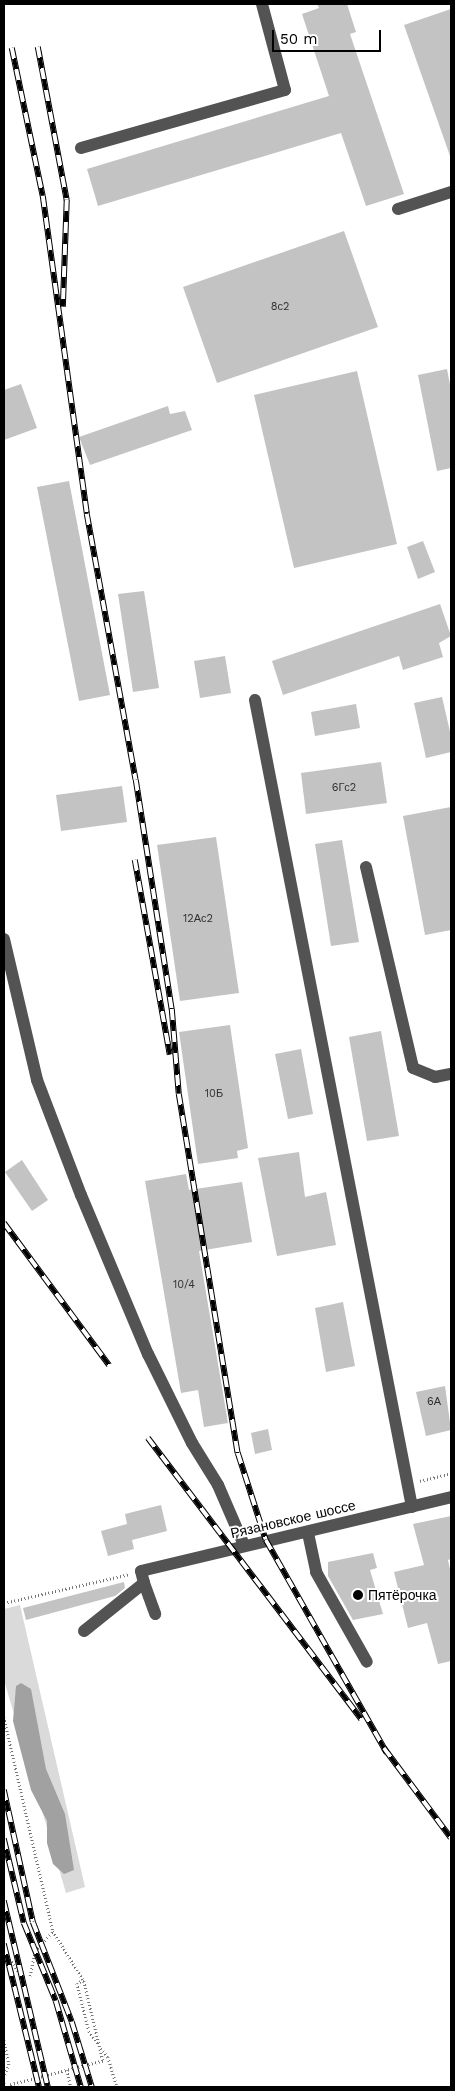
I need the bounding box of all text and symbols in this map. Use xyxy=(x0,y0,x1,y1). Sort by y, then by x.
scale bar xyxy=(275,20,384,52)
text: 50 m xyxy=(280,30,317,48)
house number: 8с2 xyxy=(271,300,289,314)
house number: 6Гс2 xyxy=(332,781,356,795)
house number: 12Ас2 xyxy=(183,912,213,926)
house number: 10Б xyxy=(205,1087,223,1101)
house number: 10/4 xyxy=(173,1278,195,1292)
house number: 6А xyxy=(427,1395,441,1409)
street label: Рязановское шоссе xyxy=(229,1496,357,1542)
place label: Пятёрочка xyxy=(368,1587,437,1603)
marker: Пятёрочка xyxy=(352,1589,364,1601)

